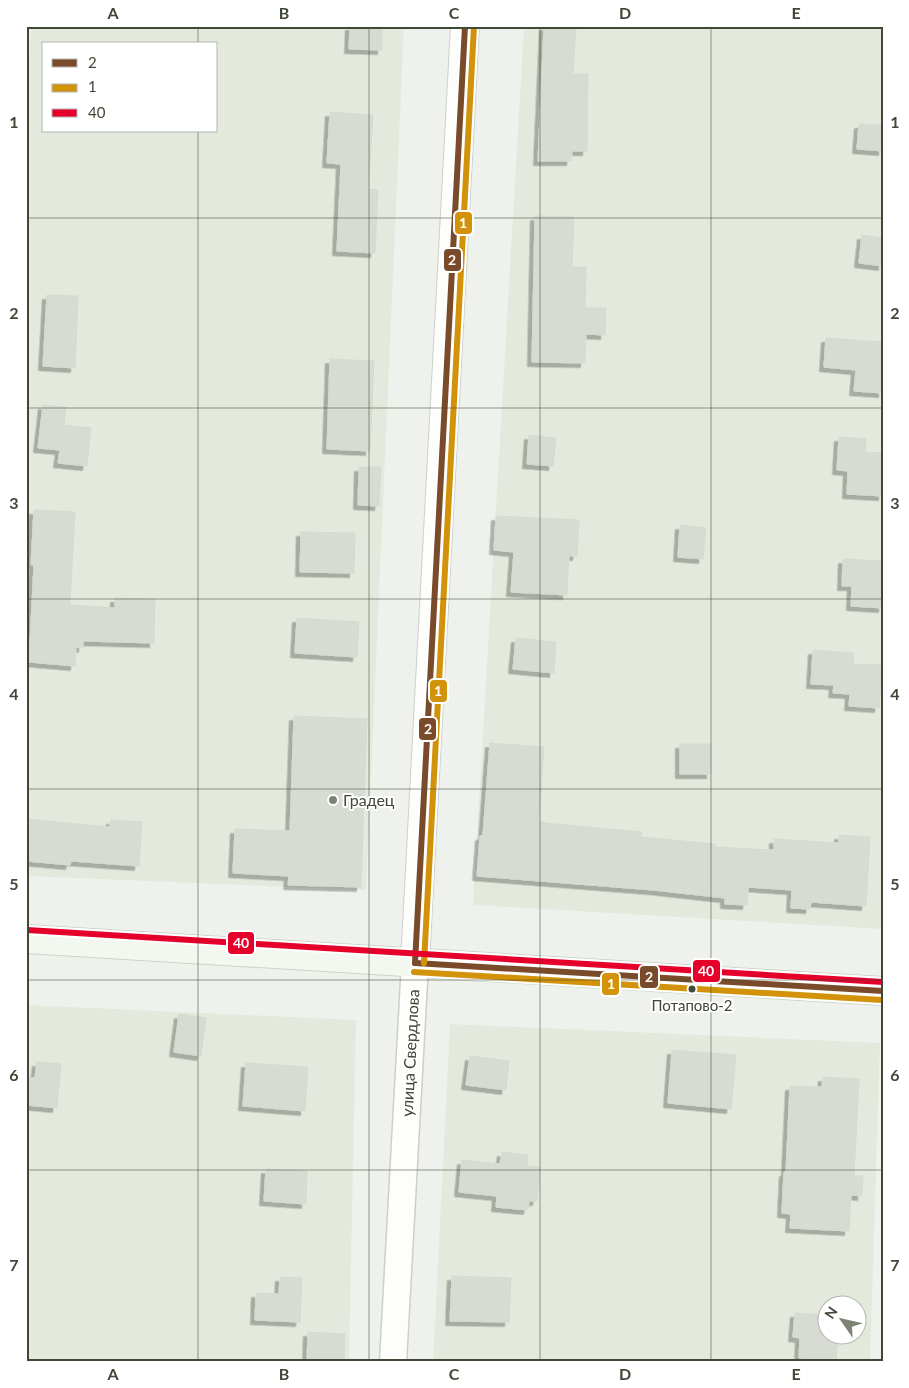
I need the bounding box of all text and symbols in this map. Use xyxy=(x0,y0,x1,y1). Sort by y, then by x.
text: A xyxy=(106,3,119,22)
text: B xyxy=(279,3,289,22)
text: C xyxy=(449,3,460,22)
text: D xyxy=(619,3,631,22)
text: E xyxy=(791,3,801,22)
legend xyxy=(42,42,218,132)
text: 2 xyxy=(88,53,97,71)
text: 1 xyxy=(88,77,97,95)
text: 40 xyxy=(88,103,106,121)
text: 1 xyxy=(9,112,19,131)
text: 1 xyxy=(890,112,900,131)
line badge: 1 xyxy=(454,211,473,235)
text: 1 xyxy=(459,214,467,231)
line badge: 2 xyxy=(443,248,462,272)
text: 2 xyxy=(448,251,456,268)
text: 2 xyxy=(9,303,19,322)
text: 2 xyxy=(890,303,900,322)
text: 3 xyxy=(9,493,19,512)
text: 3 xyxy=(890,493,900,512)
line badge: 1 xyxy=(429,679,448,703)
text: 1 xyxy=(434,682,442,699)
text: 4 xyxy=(9,684,19,703)
text: 4 xyxy=(890,684,900,703)
line badge: 2 xyxy=(418,717,437,741)
text: 2 xyxy=(424,720,432,737)
place label: Градец xyxy=(343,790,395,809)
marker: Градец xyxy=(327,794,339,806)
text: 5 xyxy=(9,874,19,893)
text: 5 xyxy=(890,874,900,893)
line badge: 40 xyxy=(227,931,255,955)
text: 40 xyxy=(233,934,249,951)
line badge: 40 xyxy=(692,959,721,983)
text: 40 xyxy=(698,962,714,979)
line badge: 2 xyxy=(639,965,659,989)
text: 2 xyxy=(645,968,653,985)
line badge: 1 xyxy=(601,972,620,996)
text: 1 xyxy=(607,975,615,992)
marker: Потапово-2 xyxy=(687,984,697,994)
street label: улица Свердлова xyxy=(397,989,422,1117)
place label: Потапово-2 xyxy=(651,996,733,1014)
text: 6 xyxy=(9,1065,19,1084)
text: 6 xyxy=(890,1065,900,1084)
text: 7 xyxy=(9,1255,19,1274)
text: 7 xyxy=(890,1255,900,1274)
north arrow xyxy=(816,1296,866,1346)
text: N xyxy=(821,1303,841,1322)
text: A xyxy=(106,1364,119,1383)
text: B xyxy=(279,1364,289,1383)
text: C xyxy=(449,1364,460,1383)
text: D xyxy=(619,1364,631,1383)
text: E xyxy=(791,1364,801,1383)

